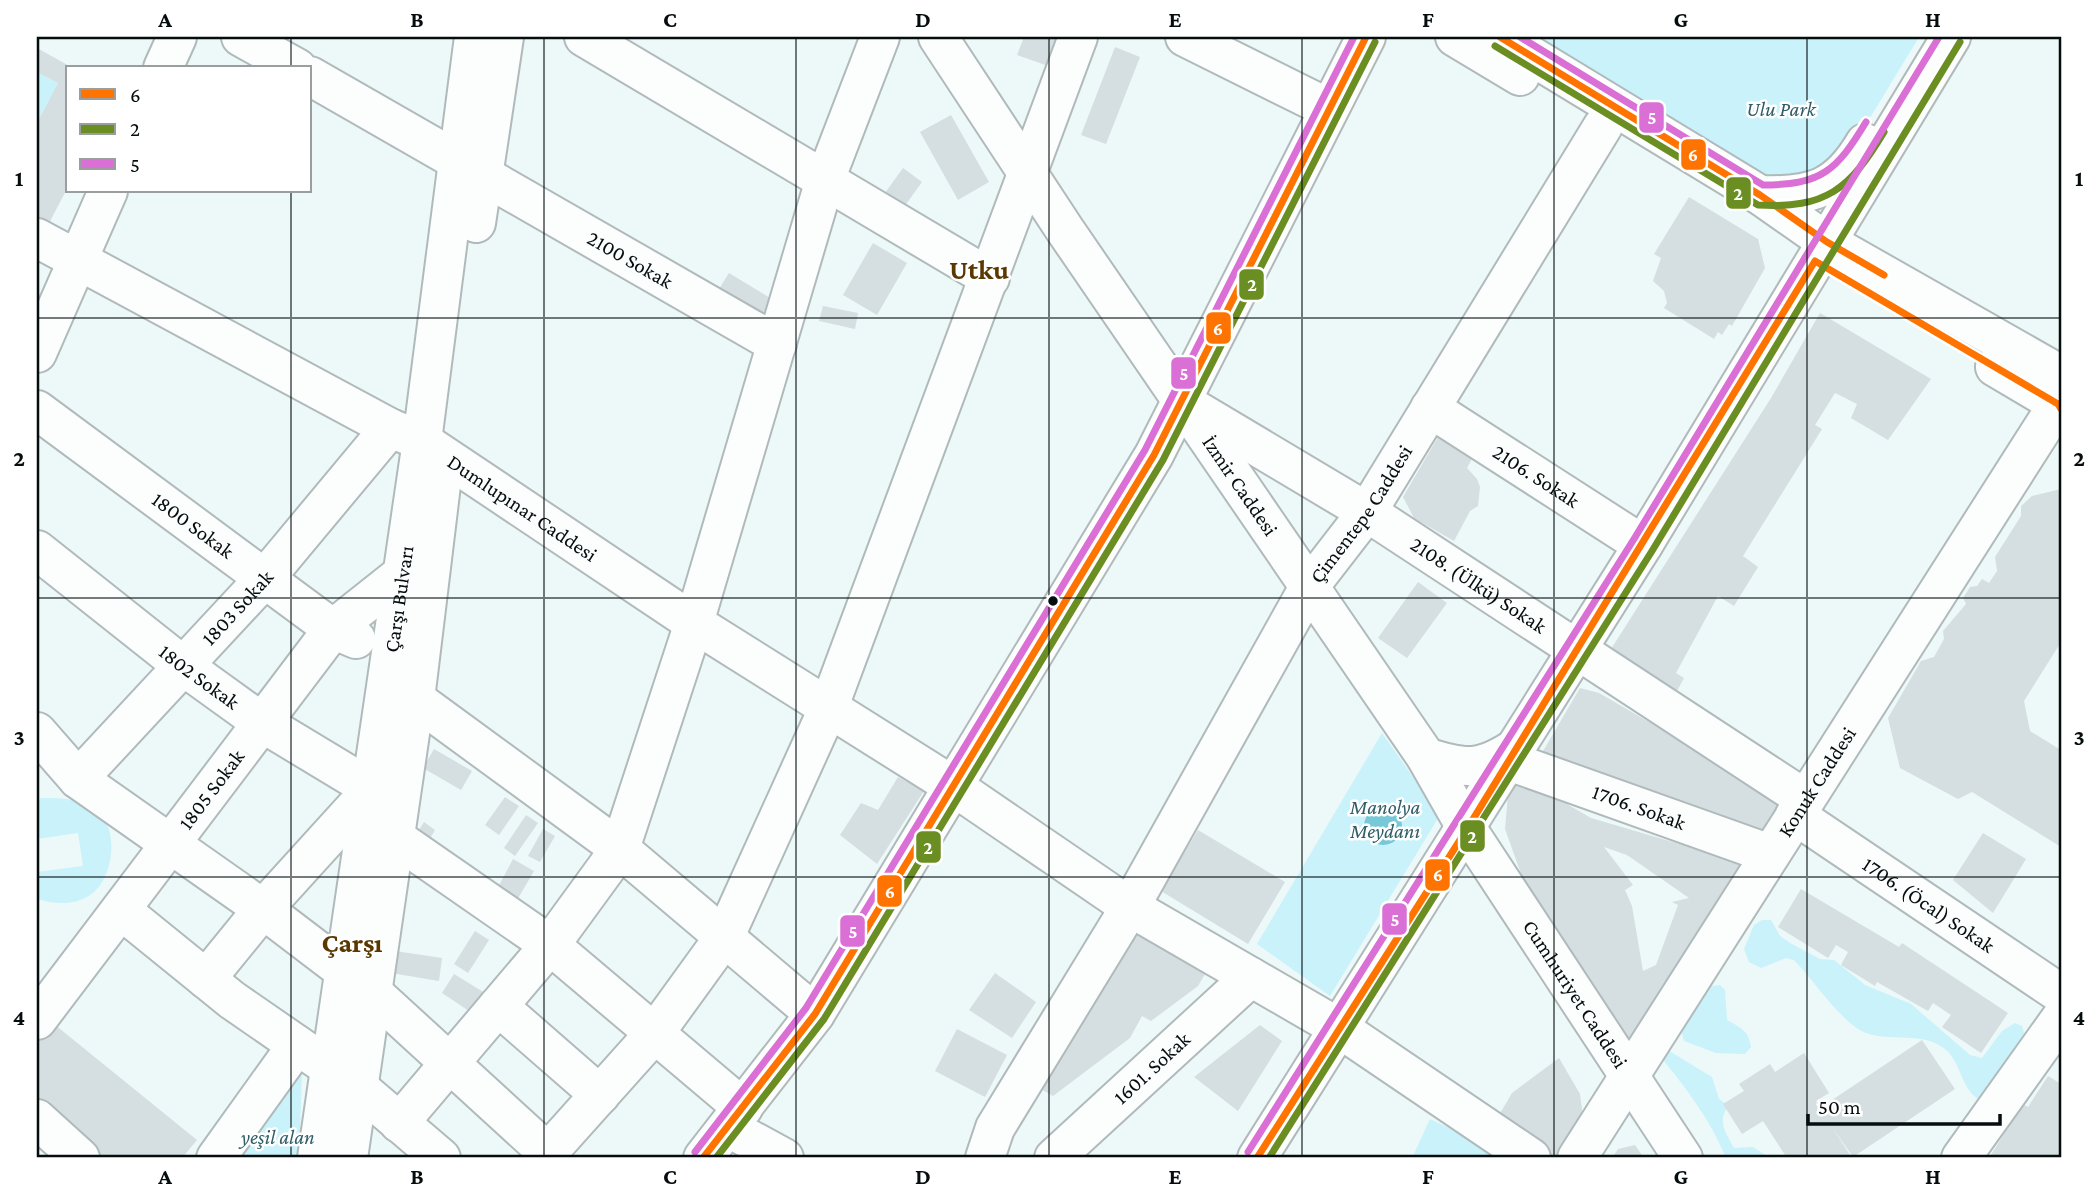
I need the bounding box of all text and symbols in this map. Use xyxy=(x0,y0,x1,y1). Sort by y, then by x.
text: A xyxy=(157,6,172,32)
text: B xyxy=(410,6,424,32)
text: C xyxy=(663,6,677,32)
text: D xyxy=(915,6,931,32)
text: E xyxy=(1168,6,1182,32)
text: F xyxy=(1422,6,1434,32)
text: G xyxy=(1674,6,1689,32)
text: H xyxy=(1925,6,1941,32)
legend xyxy=(66,66,312,192)
text: 6 xyxy=(130,83,141,107)
park label: Ulu Park xyxy=(1746,97,1817,121)
line badge: 5 xyxy=(1638,101,1665,134)
text: 5 xyxy=(1647,107,1657,128)
text: 2 xyxy=(130,117,140,141)
line badge: 6 xyxy=(1680,138,1707,171)
text: 6 xyxy=(1688,144,1698,165)
text: 5 xyxy=(130,153,140,177)
text: 1 xyxy=(15,165,24,191)
text: 1 xyxy=(2075,165,2084,191)
line badge: 2 xyxy=(1725,176,1752,210)
text: 2 xyxy=(1733,183,1743,204)
street label: 2100 Sokak xyxy=(583,226,677,294)
district label: Utku xyxy=(949,254,1009,285)
line badge: 2 xyxy=(1238,268,1265,301)
text: 2 xyxy=(1247,274,1257,295)
line badge: 6 xyxy=(1205,311,1232,345)
text: 6 xyxy=(1213,318,1223,339)
line badge: 5 xyxy=(1170,356,1197,390)
text: 5 xyxy=(1179,363,1189,384)
street label: İzmir Caddesi xyxy=(1197,431,1283,541)
street label: Çimentepe Caddesi xyxy=(1305,440,1417,588)
street label: 2106. Sokak xyxy=(1488,440,1584,513)
text: 2 xyxy=(13,445,25,471)
text: 2 xyxy=(2073,445,2085,471)
street label: Dumlupınar Caddesi xyxy=(443,449,602,567)
street label: 1800 Sokak xyxy=(147,487,239,564)
street label: 2108. (Ülkü) Sokak xyxy=(1406,532,1551,638)
street label: Çarşı Bulvarı xyxy=(379,544,419,654)
street label: 1803 Sokak xyxy=(197,565,278,650)
unlabelled marker xyxy=(1046,594,1060,608)
street label: 1802 Sokak xyxy=(154,639,244,714)
street label: Konuk Caddesi xyxy=(1773,722,1861,841)
text: 3 xyxy=(13,724,25,750)
text: 3 xyxy=(2073,724,2085,750)
street label: 1805 Sokak xyxy=(174,745,249,834)
street label: 1706. Sokak xyxy=(1589,780,1689,835)
park label: Manolya Meydanı xyxy=(1349,795,1420,843)
line badge: 2 xyxy=(1459,819,1486,853)
text: 2 xyxy=(1467,826,1477,847)
line badge: 2 xyxy=(915,830,942,864)
text: 2 xyxy=(923,837,933,858)
street label: 1706. (Öcal) Sokak xyxy=(1858,852,1999,958)
line badge: 6 xyxy=(1424,858,1451,892)
text: 6 xyxy=(1433,864,1443,885)
line badge: 6 xyxy=(876,874,903,908)
text: 6 xyxy=(885,881,895,902)
line badge: 5 xyxy=(1381,902,1408,936)
text: 5 xyxy=(1390,909,1400,930)
line badge: 5 xyxy=(839,914,866,948)
street label: Cumhuriyet Caddesi xyxy=(1518,915,1633,1073)
text: 5 xyxy=(848,921,858,942)
district label: Çarşı xyxy=(322,927,382,958)
text: 4 xyxy=(13,1004,25,1030)
text: 4 xyxy=(2073,1004,2085,1030)
street label: 1601. Sokak xyxy=(1109,1027,1195,1109)
scale bar xyxy=(1808,1083,2000,1127)
text: 50 m xyxy=(1818,1095,1861,1119)
park label: yeşil alan xyxy=(238,1125,315,1149)
text: A xyxy=(157,1163,172,1189)
text: B xyxy=(410,1163,424,1189)
text: C xyxy=(663,1163,677,1189)
text: D xyxy=(915,1163,931,1189)
text: E xyxy=(1168,1163,1182,1189)
text: F xyxy=(1422,1163,1434,1189)
text: G xyxy=(1674,1163,1689,1189)
text: H xyxy=(1925,1163,1941,1189)

